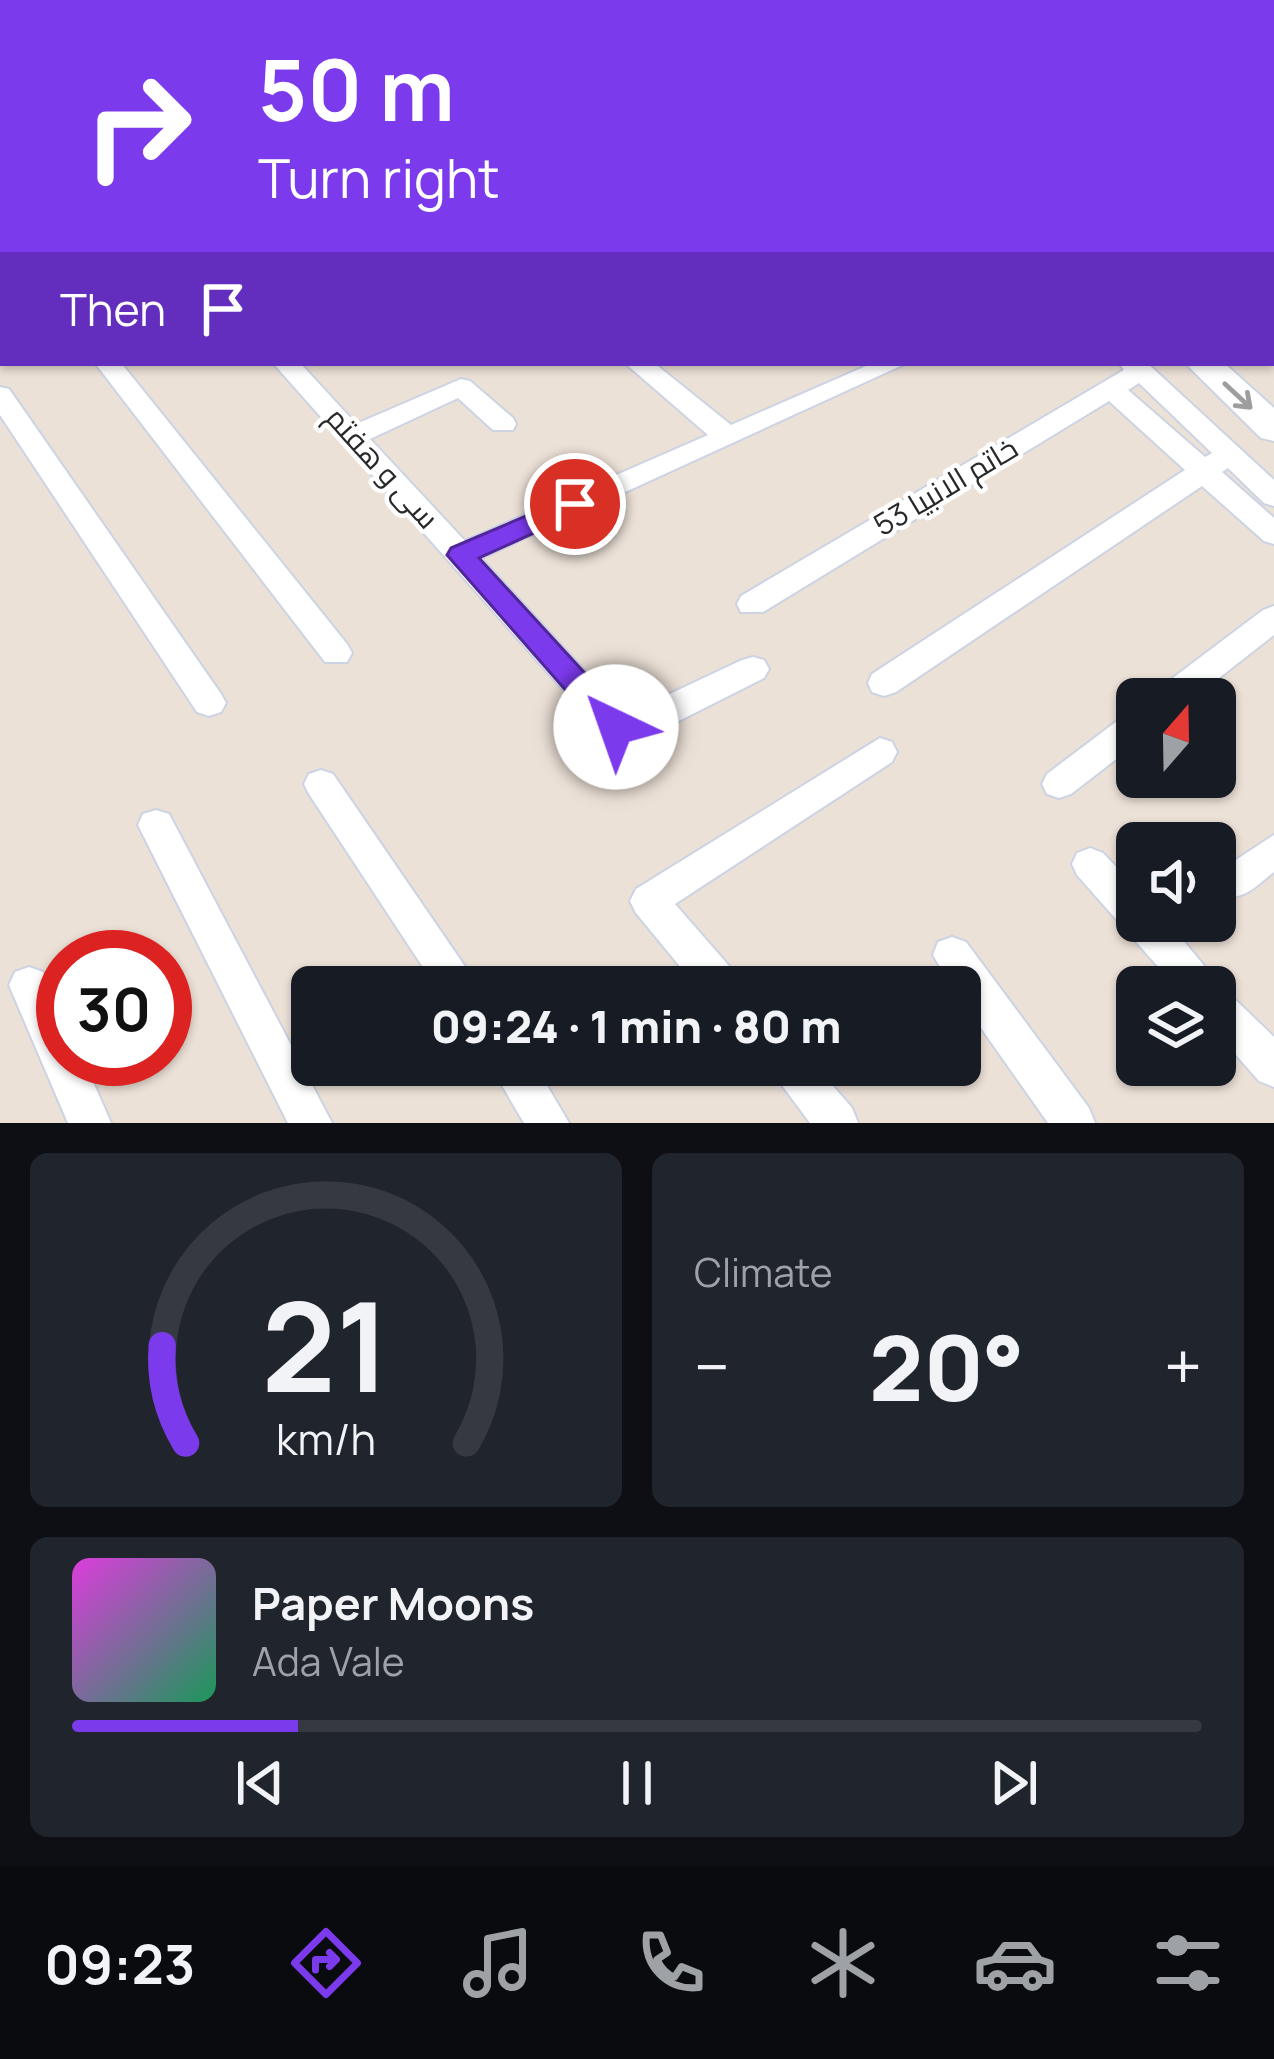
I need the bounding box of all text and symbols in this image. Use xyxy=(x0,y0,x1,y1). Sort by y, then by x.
text: 50 m xyxy=(258,31,455,146)
icon: right xyxy=(60,48,216,204)
text: Turn right xyxy=(258,140,500,214)
icon: arrive xyxy=(190,276,256,342)
text: Then xyxy=(60,278,166,340)
one-way arrow xyxy=(1223,382,1253,409)
street label: سی و هفتم xyxy=(317,397,449,538)
street label: خاتم الانبیا 53 xyxy=(866,427,1025,546)
pin xyxy=(524,453,626,555)
icon: arrive xyxy=(542,471,608,537)
position arrow xyxy=(553,664,679,790)
north arrow xyxy=(1116,678,1236,798)
map controls xyxy=(1116,678,1236,1086)
button: sound xyxy=(1116,822,1236,942)
speed limit sign: 30 xyxy=(36,930,192,1086)
button: layers xyxy=(1116,966,1236,1086)
text: 09:24 · 1 min · 80 m xyxy=(431,995,841,1057)
text: Climate xyxy=(694,1245,833,1299)
text: 21 xyxy=(262,1259,390,1429)
text: 20° xyxy=(869,1305,1025,1428)
text: − xyxy=(694,1321,730,1411)
text: + xyxy=(1164,1321,1202,1411)
text: km/h xyxy=(276,1409,376,1468)
text: Paper Moons xyxy=(252,1572,534,1634)
text: Ada Vale xyxy=(252,1634,405,1688)
icon: previous xyxy=(227,1750,293,1816)
icon: pause xyxy=(604,1750,670,1816)
icon: next xyxy=(981,1750,1047,1816)
icon: directions xyxy=(284,1921,368,2005)
icon: music xyxy=(456,1921,540,2005)
icon: phone xyxy=(629,1921,713,2005)
icon: climate xyxy=(801,1921,885,2005)
icon: car xyxy=(973,1921,1057,2005)
icon: filters xyxy=(1146,1921,1230,2005)
text: 09:23 xyxy=(44,1926,195,2000)

